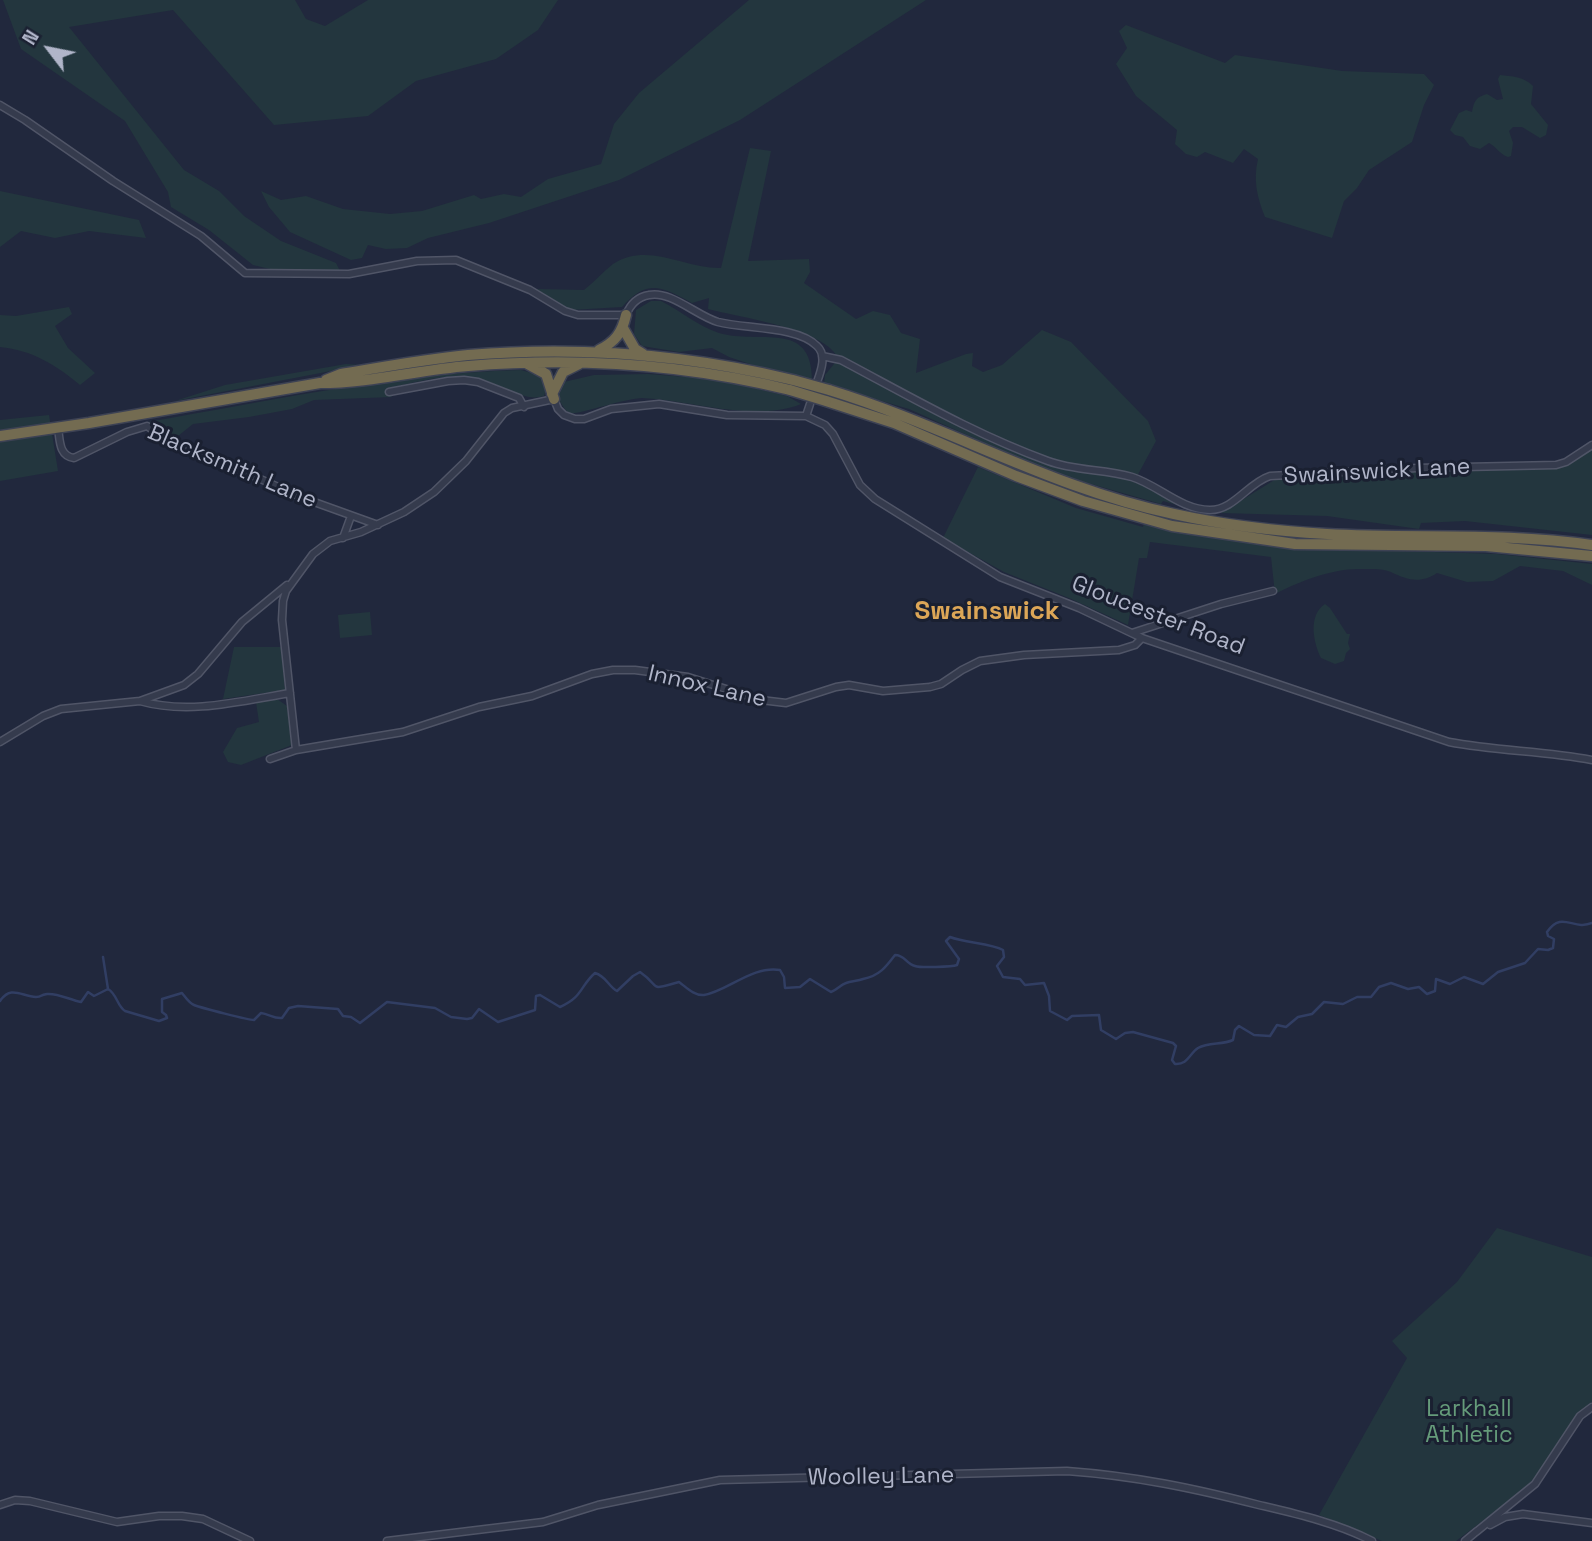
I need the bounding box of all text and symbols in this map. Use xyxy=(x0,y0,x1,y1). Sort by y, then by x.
north arrow xyxy=(14,14,84,84)
text: N xyxy=(17,26,45,50)
street label: Blacksmith Lane xyxy=(143,419,321,515)
street label: Swainswick Lane xyxy=(1283,453,1471,491)
street label: Gloucester Road xyxy=(1068,570,1248,662)
district label: Swainswick xyxy=(915,596,1059,628)
street label: Innox Lane xyxy=(645,660,769,714)
park label: Larkhall Athletic xyxy=(1425,1396,1513,1450)
street label: Woolley Lane xyxy=(807,1462,955,1492)

